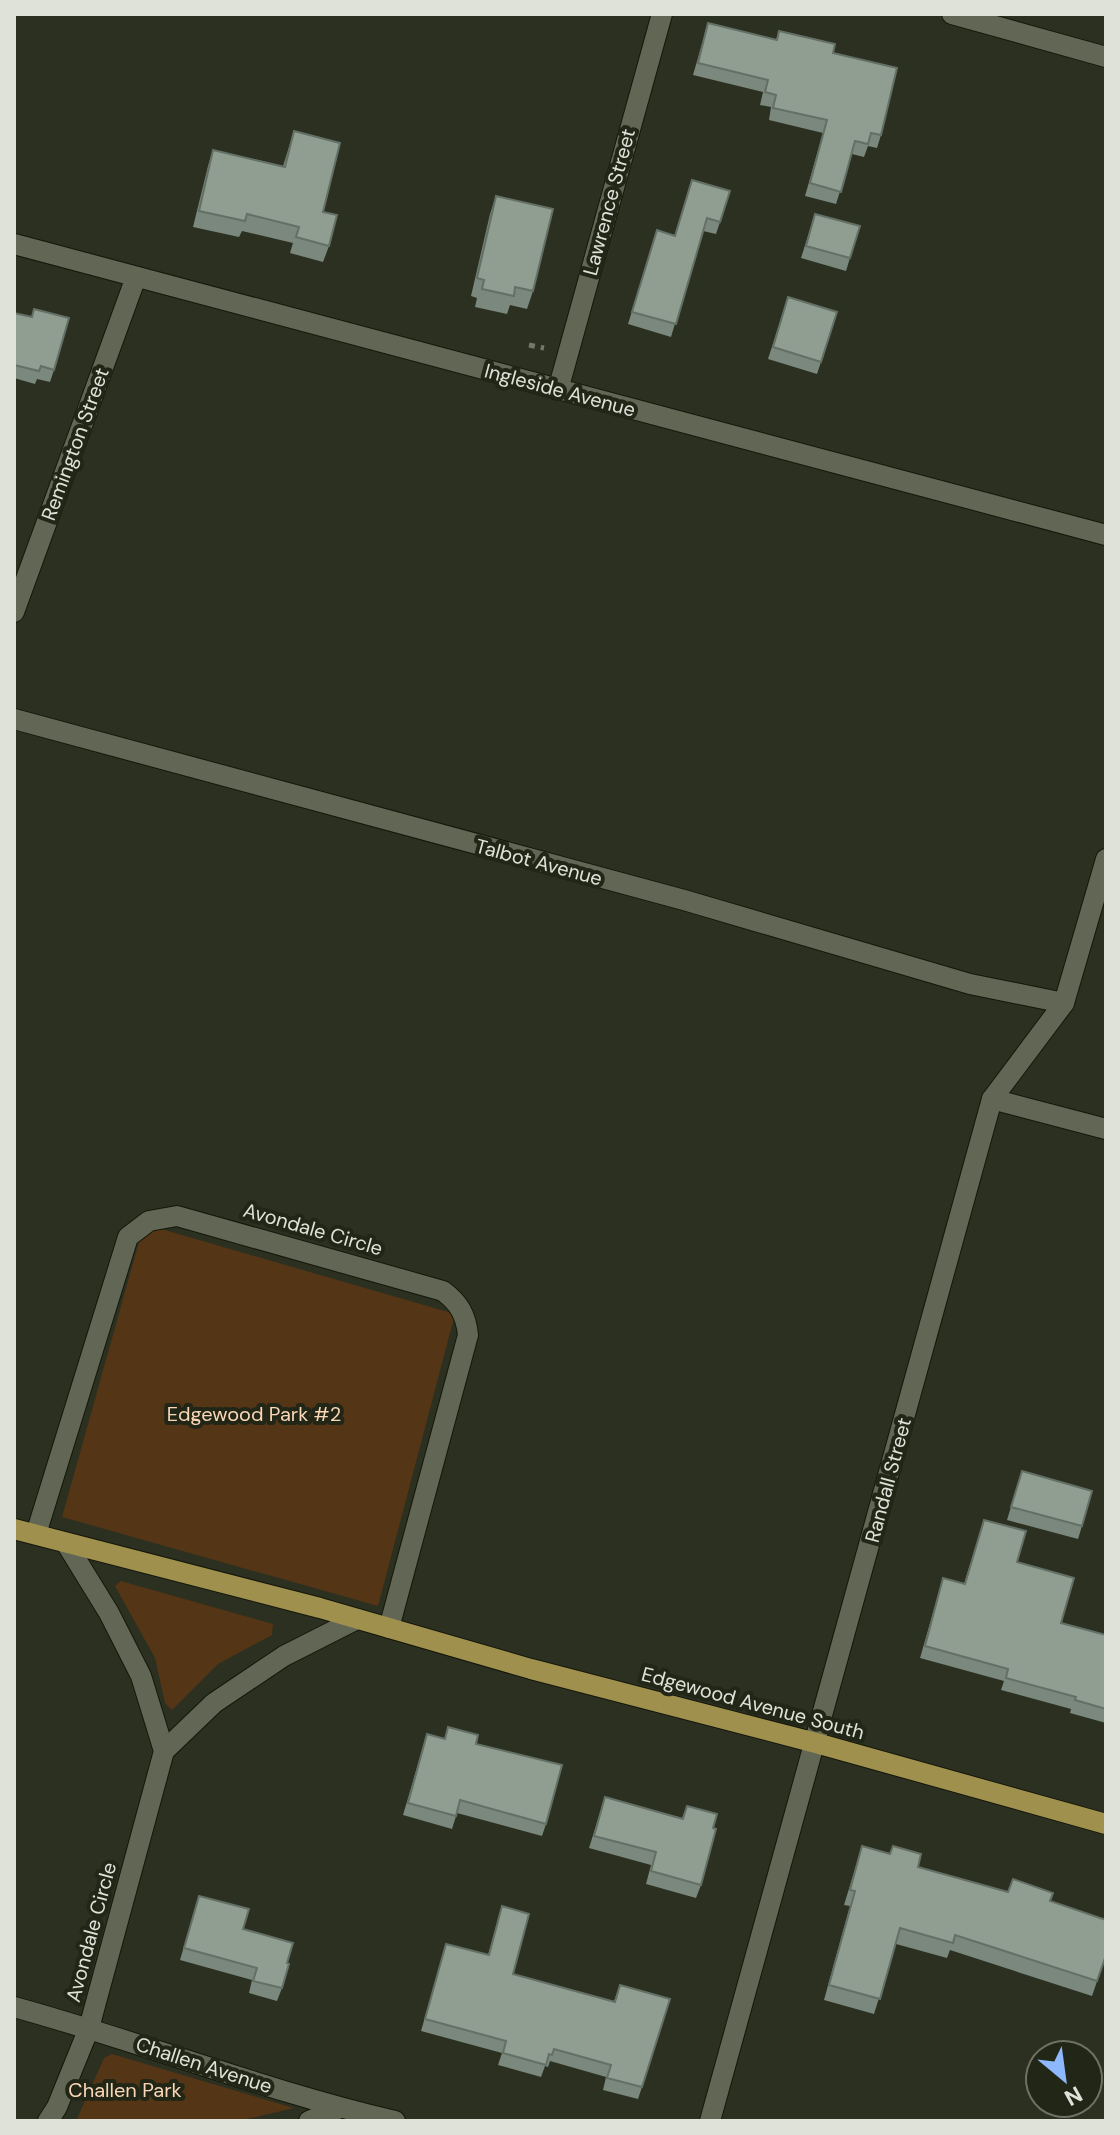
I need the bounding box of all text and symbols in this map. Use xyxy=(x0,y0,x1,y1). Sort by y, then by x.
street label: Lawrence Street xyxy=(577,125,641,278)
street label: Ingleside Avenue xyxy=(482,357,638,423)
street label: Remington Street xyxy=(35,364,115,524)
street label: Talbot Avenue xyxy=(473,833,605,891)
street label: Avondale Circle xyxy=(240,1197,386,1261)
park label: Edgewood Park #2 xyxy=(167,1401,341,1427)
street label: Randall Street xyxy=(859,1415,917,1545)
street label: Edgewood Avenue South xyxy=(639,1661,867,1745)
street label: Avondale Circle xyxy=(60,1859,122,2005)
street label: Challen Avenue xyxy=(133,2031,275,2099)
north arrow xyxy=(1024,2039,1104,2119)
park label: Challen Park xyxy=(68,2077,182,2103)
text: N xyxy=(1059,2079,1088,2113)

